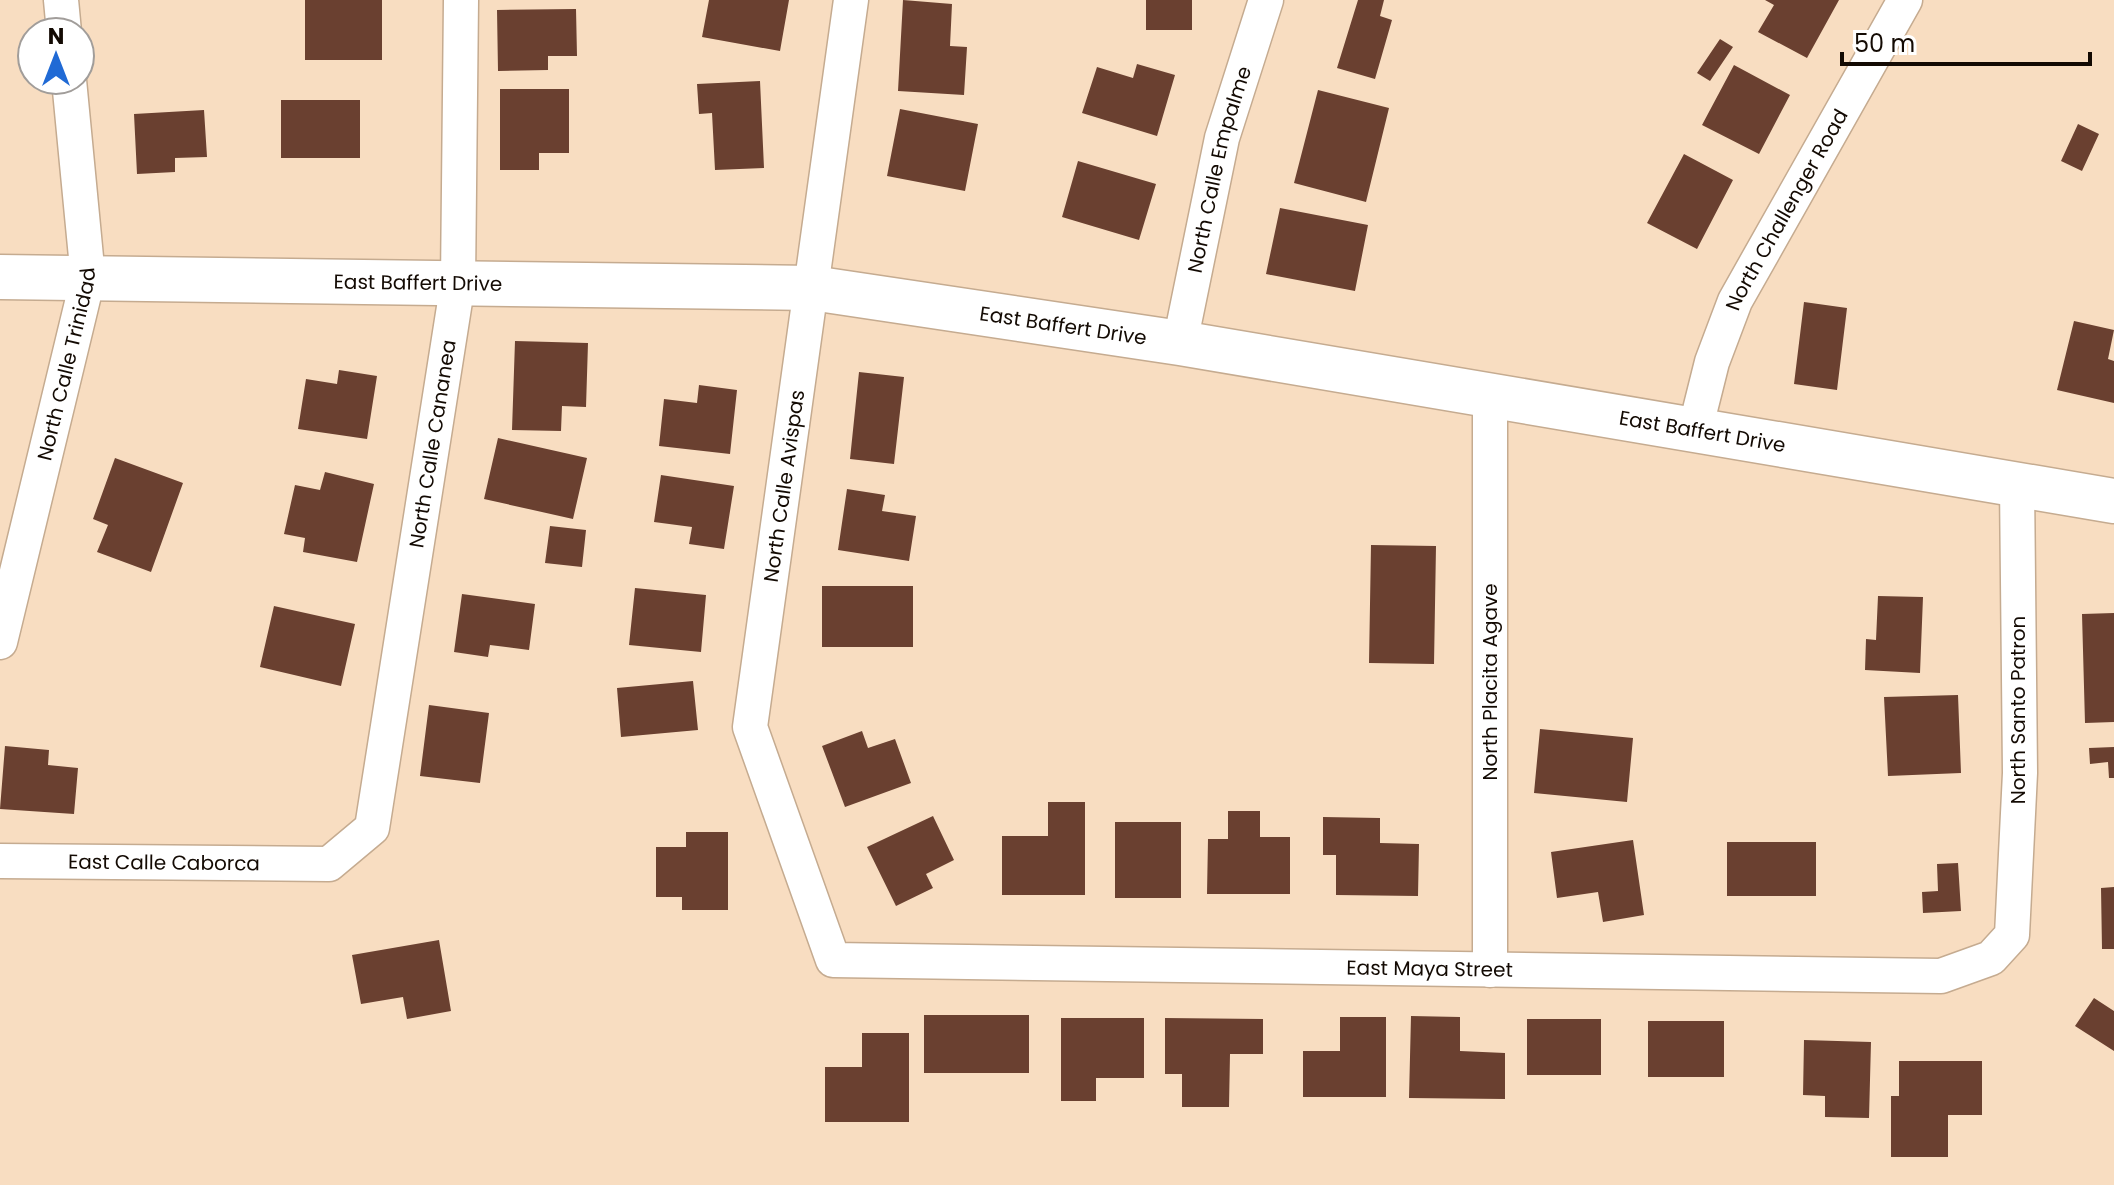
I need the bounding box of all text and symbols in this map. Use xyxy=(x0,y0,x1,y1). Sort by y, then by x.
north arrow xyxy=(16,16,96,96)
scale bar xyxy=(1842,16,2090,66)
text: N xyxy=(48,21,64,52)
text: 50 m xyxy=(1854,27,1915,60)
street label: North Calle Empalme xyxy=(1181,62,1258,275)
street label: North Challenger Road xyxy=(1719,104,1855,314)
street label: North Calle Trinidad xyxy=(30,266,102,463)
street label: East Baffert Drive xyxy=(334,268,502,298)
street label: East Baffert Drive xyxy=(978,299,1149,352)
street label: North Calle Cananea xyxy=(402,338,463,550)
street label: North Calle Avispas xyxy=(757,388,811,584)
street label: East Baffert Drive xyxy=(1617,404,1788,459)
street label: North Placita Agave xyxy=(1476,583,1504,781)
street label: North Santo Patron xyxy=(2004,616,2032,804)
street label: East Calle Caborca xyxy=(68,848,260,877)
street label: East Maya Street xyxy=(1346,953,1513,984)

